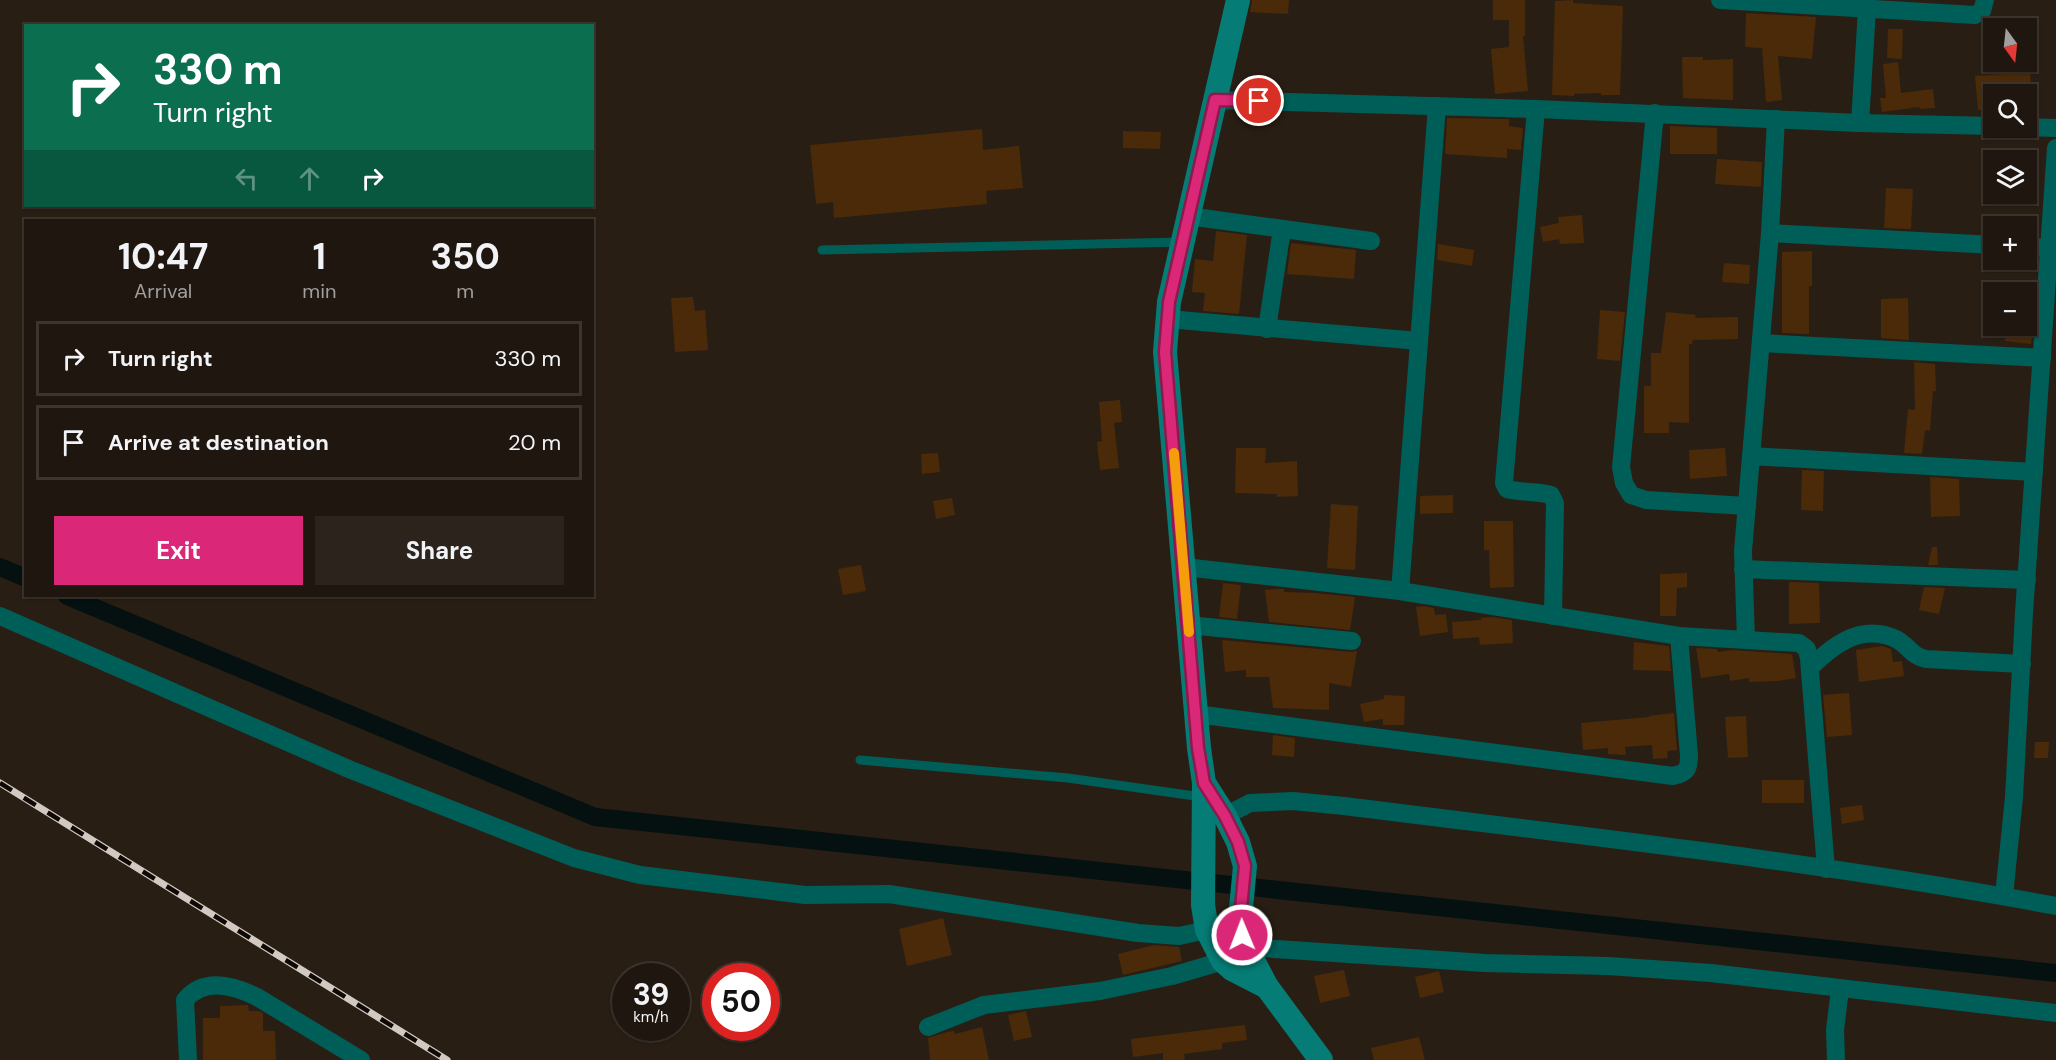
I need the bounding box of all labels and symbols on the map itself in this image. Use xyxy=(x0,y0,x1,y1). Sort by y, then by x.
north arrow xyxy=(1983,18,2037,72)
pin xyxy=(1233,75,1284,126)
position arrow xyxy=(1210,903,1274,967)
speed limit sign: 50 xyxy=(702,963,780,1041)

